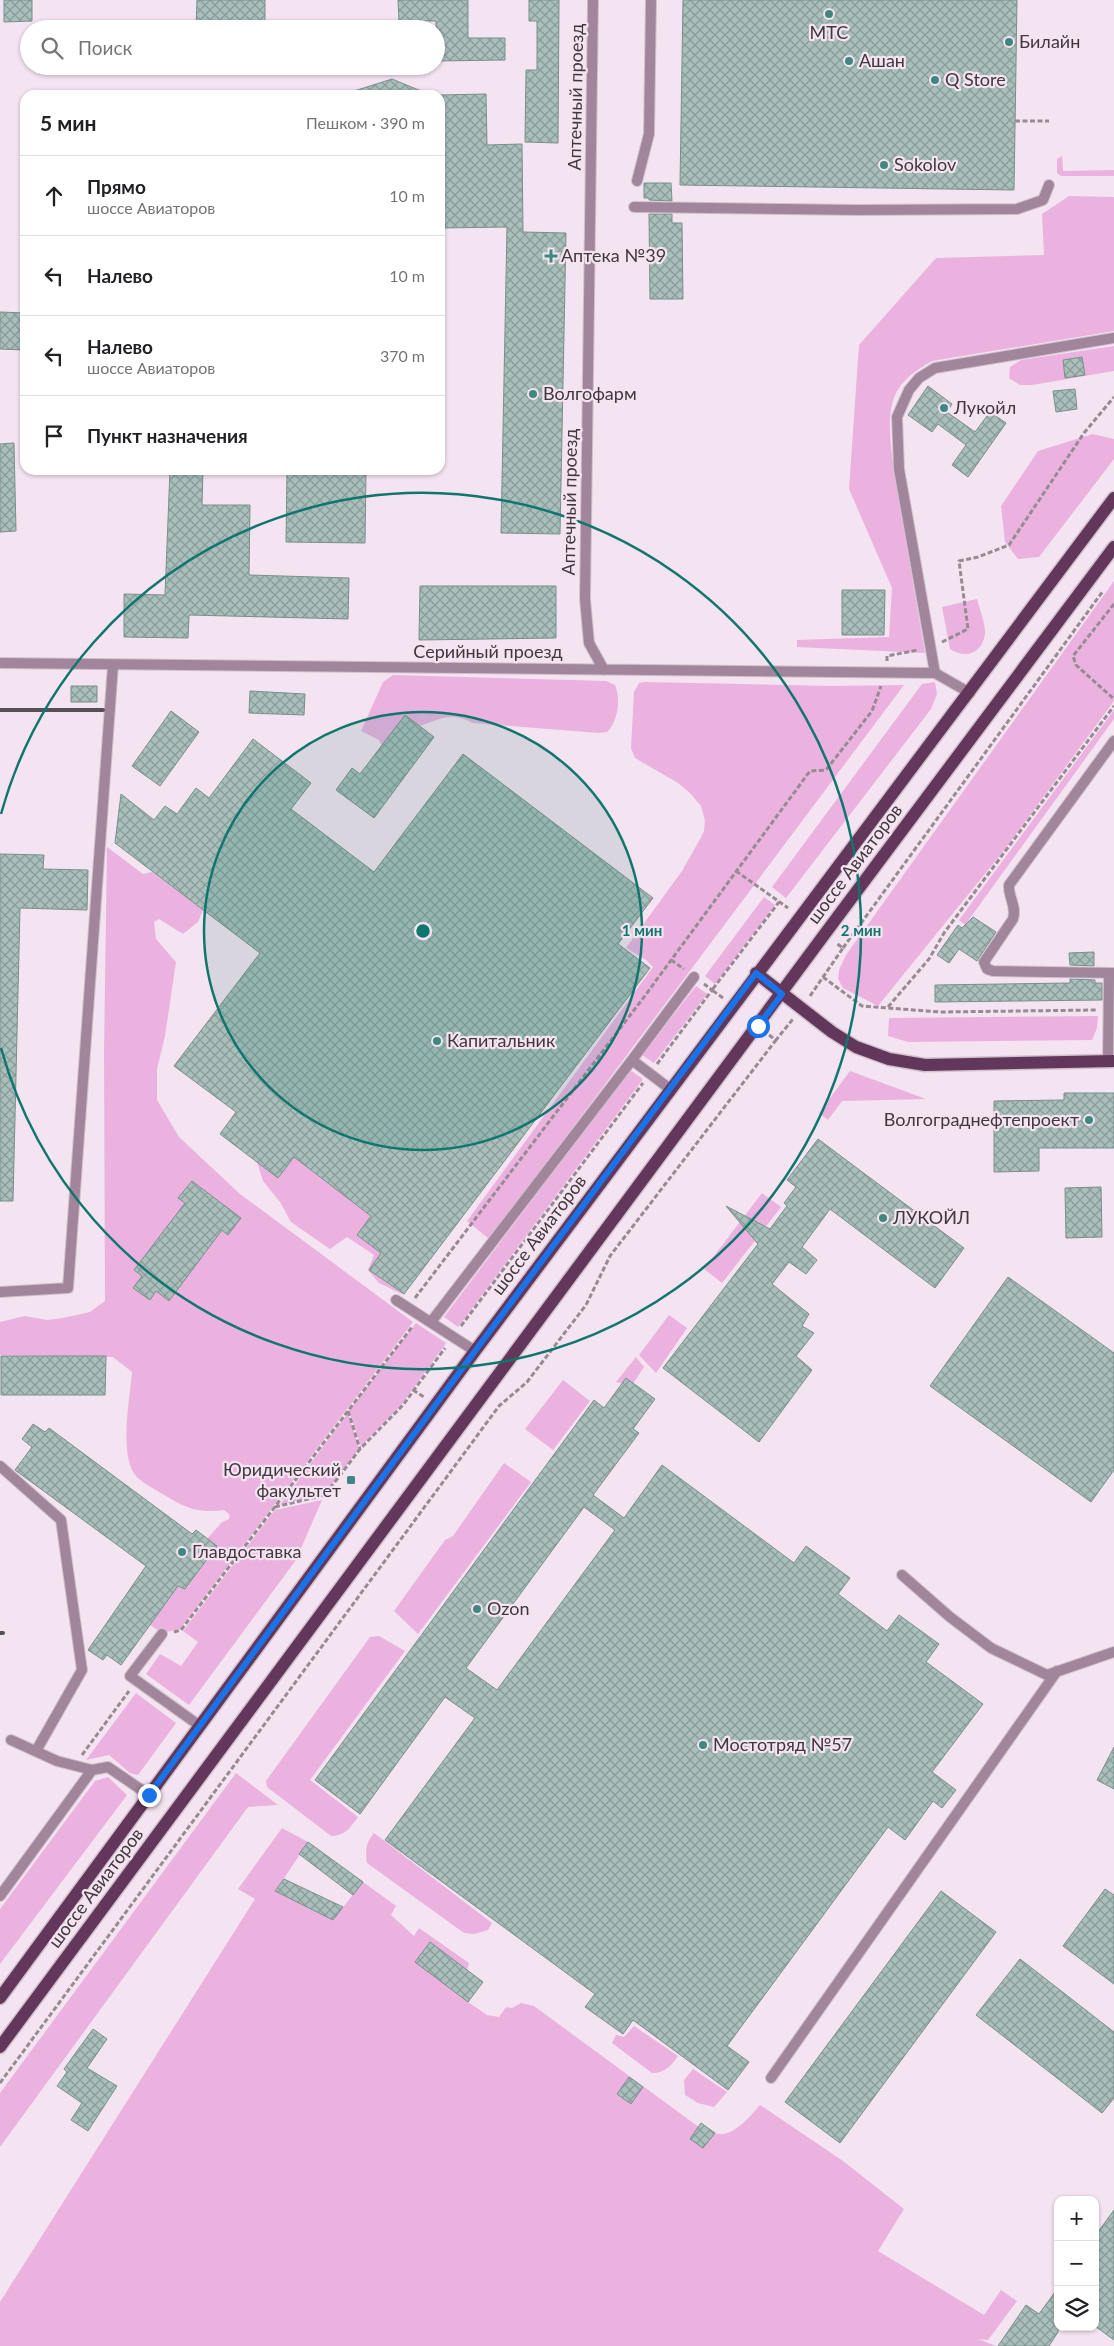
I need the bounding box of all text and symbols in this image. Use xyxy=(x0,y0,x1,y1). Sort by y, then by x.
marker: МТС xyxy=(823,8,835,20)
search box xyxy=(20,20,445,75)
place label: МТС xyxy=(810,21,848,43)
street label: Аптечный проезд xyxy=(563,23,587,171)
place label: Билайн xyxy=(1019,30,1080,52)
icon: search xyxy=(38,34,66,62)
text: Поиск xyxy=(78,36,132,59)
marker: Билайн xyxy=(1003,36,1015,48)
place label: Ашан xyxy=(859,49,905,71)
marker: Ашан xyxy=(843,55,855,67)
place label: Q Store xyxy=(945,68,1006,90)
marker: Q Store xyxy=(929,74,941,86)
text: 5 мин xyxy=(40,110,97,135)
text: Пешком · 390 m xyxy=(306,113,425,132)
place label: Sokolov xyxy=(894,153,957,175)
marker: Sokolov xyxy=(878,159,890,171)
text: Прямо xyxy=(87,175,146,198)
icon: ahead xyxy=(40,182,68,210)
text: 10 m xyxy=(389,186,425,205)
text: шоссе Авиаторов xyxy=(87,198,215,217)
place label: Аптека №39 xyxy=(561,244,666,266)
marker: Аптека №39 xyxy=(545,250,557,262)
icon: left xyxy=(40,262,68,290)
text: Налево xyxy=(87,264,153,287)
text: 10 m xyxy=(389,266,425,285)
text: Налево xyxy=(87,335,153,358)
icon: left xyxy=(40,342,68,370)
text: 370 m xyxy=(380,346,425,365)
text: шоссе Авиаторов xyxy=(87,358,215,377)
place label: Волгофарм xyxy=(543,382,637,404)
marker: Волгофарм xyxy=(527,388,539,400)
place label: Лукойл xyxy=(953,396,1016,418)
marker: Лукойл xyxy=(938,402,950,414)
icon: arrive xyxy=(40,422,68,450)
text: Пункт назначения xyxy=(87,424,248,447)
street label: Аптечный проезд xyxy=(557,428,581,576)
street label: Серийный проезд xyxy=(413,640,563,662)
street label: шоссе Авиаторов xyxy=(802,799,906,928)
text: 1 мин xyxy=(622,921,662,939)
text: 2 мин xyxy=(841,921,881,939)
centre of rings xyxy=(414,922,432,940)
route start xyxy=(747,1015,770,1038)
place label: Капитальник xyxy=(447,1029,556,1051)
marker: Капитальник xyxy=(431,1035,443,1047)
place label: Волгограднефтепроект xyxy=(884,1108,1079,1130)
marker: Волгограднефтепроект xyxy=(1083,1114,1095,1126)
street label: шоссе Авиаторов xyxy=(486,1170,590,1299)
place label: ЛУКОЙЛ xyxy=(892,1206,970,1228)
marker: ЛУКОЙЛ xyxy=(877,1212,889,1224)
place label: Юридический факультет xyxy=(223,1458,341,1501)
marker: Юридический факультет xyxy=(345,1474,357,1486)
place label: Главдоставка xyxy=(192,1540,301,1562)
marker: Главдоставка xyxy=(176,1546,188,1558)
place label: Ozon xyxy=(487,1597,529,1619)
marker: Ozon xyxy=(471,1603,483,1615)
place label: Мостотряд №57 xyxy=(713,1733,852,1755)
marker: Мостотряд №57 xyxy=(697,1739,709,1751)
route end xyxy=(138,1784,161,1807)
street label: шоссе Авиаторов xyxy=(43,1823,147,1952)
map controls xyxy=(1054,2196,1099,2331)
button: + xyxy=(1054,2196,1099,2241)
button: − xyxy=(1054,2241,1099,2286)
button: layers xyxy=(1054,2286,1099,2331)

